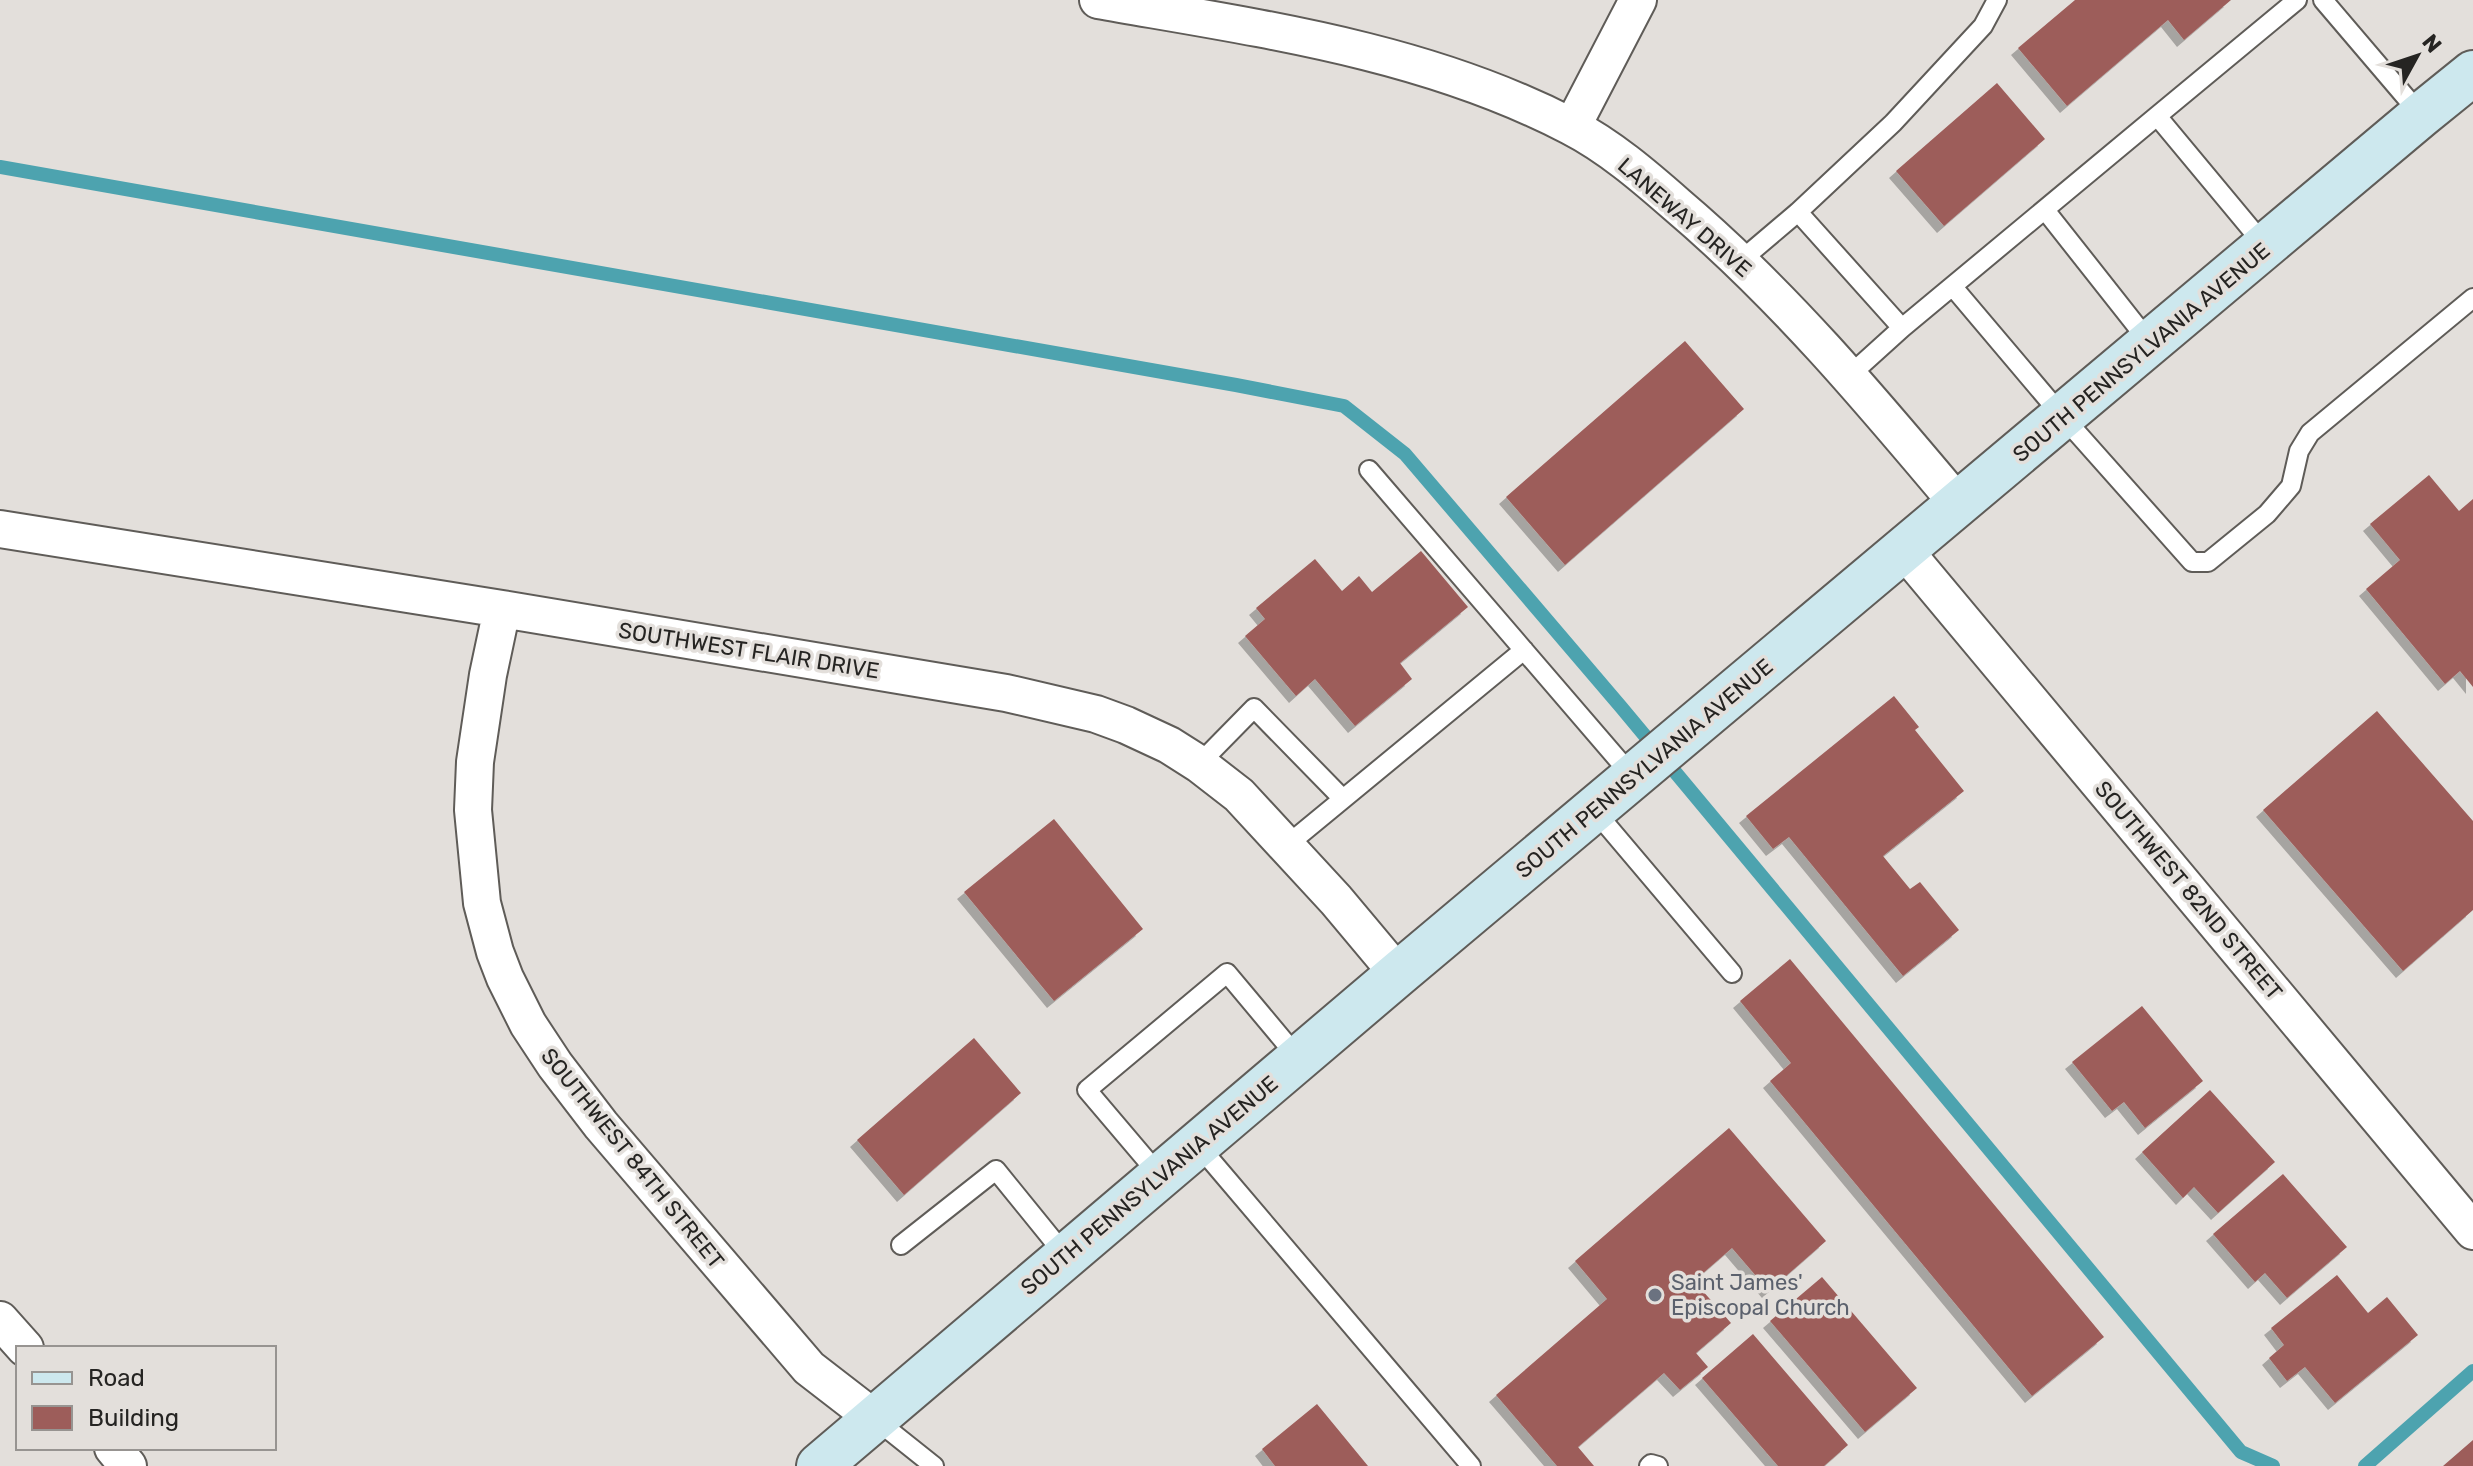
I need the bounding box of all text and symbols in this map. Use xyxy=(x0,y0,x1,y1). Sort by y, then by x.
north arrow xyxy=(2377,16,2457,96)
text: N xyxy=(2417,29,2447,58)
street label: LANEWAY DRIVE xyxy=(1612,152,1757,283)
street label: SOUTH PENNSYLVANIA AVENUE xyxy=(2007,237,2275,468)
street label: SOUTHWEST FLAIR DRIVE xyxy=(617,617,881,684)
street label: SOUTH PENNSYLVANIA AVENUE xyxy=(1510,653,1778,884)
street label: SOUTHWEST 82ND STREET xyxy=(2089,775,2288,1005)
street label: SOUTHWEST 84TH STREET xyxy=(535,1043,730,1274)
street label: SOUTH PENNSYLVANIA AVENUE xyxy=(1015,1070,1283,1301)
place label: Saint James' Episcopal Church xyxy=(1671,1269,1850,1321)
marker: Saint James' Episcopal Church xyxy=(1646,1286,1664,1304)
legend xyxy=(16,1346,276,1450)
text: Road xyxy=(88,1364,145,1392)
text: Building xyxy=(88,1404,179,1432)

